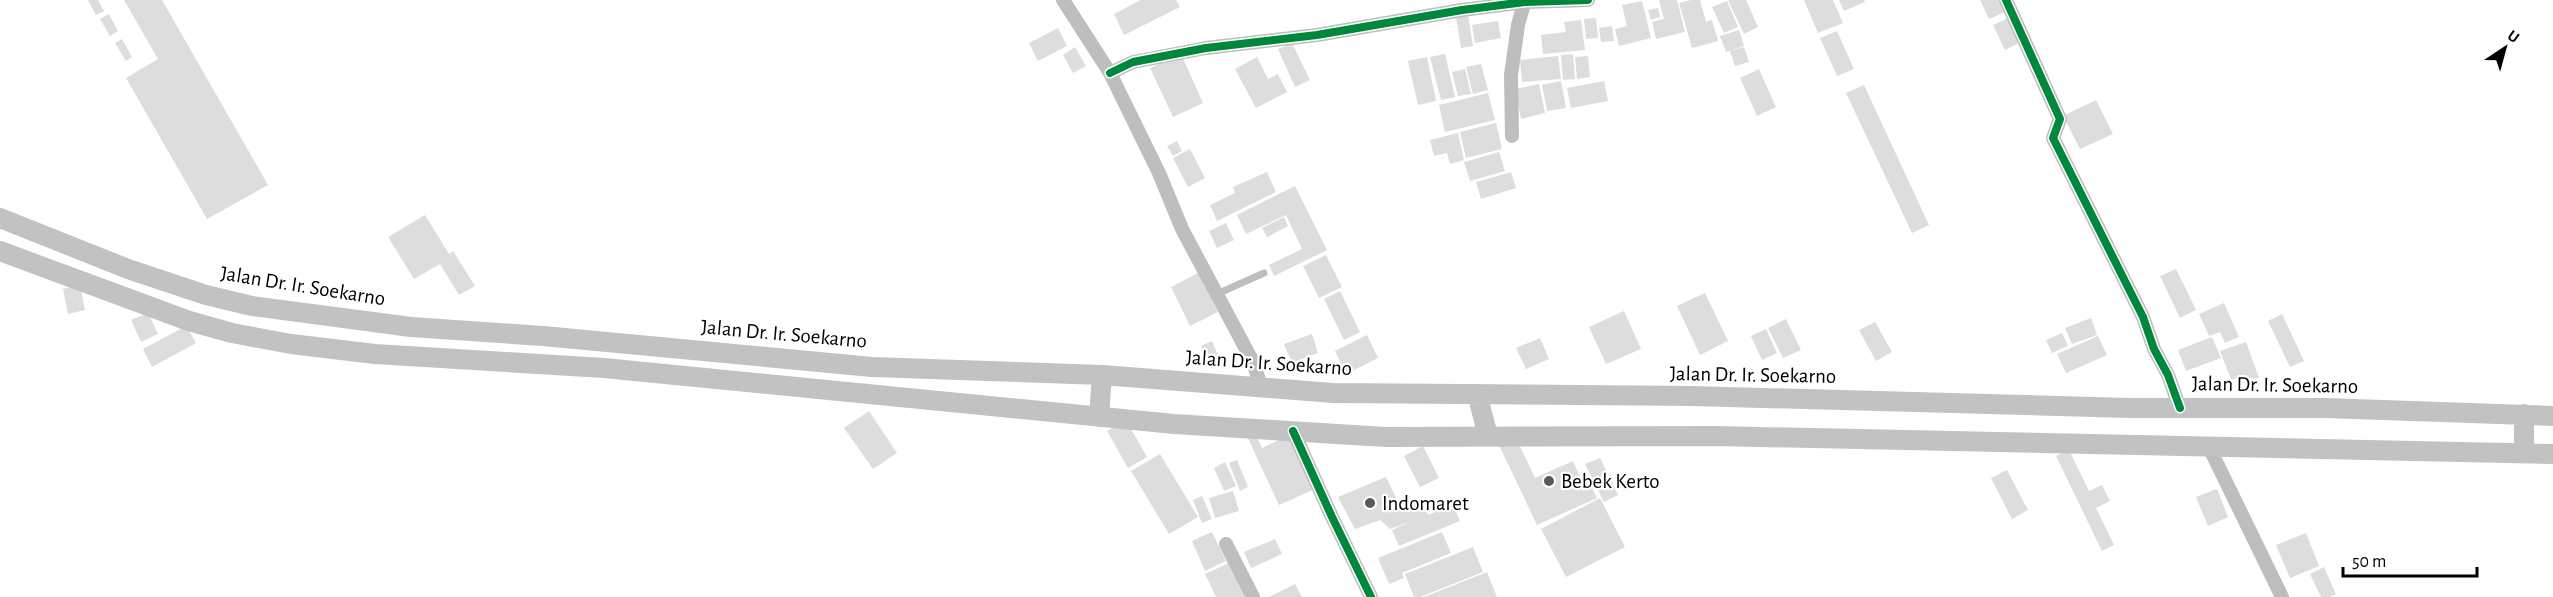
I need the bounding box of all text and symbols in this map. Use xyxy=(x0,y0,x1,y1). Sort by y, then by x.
north arrow xyxy=(2475,18,2535,78)
text: U xyxy=(2504,27,2522,46)
street label: Jalan Dr. Ir. Soekarno xyxy=(219,263,387,309)
street label: Jalan Dr. Ir. Soekarno xyxy=(700,316,868,352)
street label: Jalan Dr. Ir. Soekarno xyxy=(1185,347,1353,379)
street label: Jalan Dr. Ir. Soekarno xyxy=(1670,363,1836,387)
street label: Jalan Dr. Ir. Soekarno xyxy=(2192,373,2358,397)
place label: Bebek Kerto xyxy=(1561,471,1659,492)
marker: Bebek Kerto xyxy=(1542,474,1556,488)
place label: Indomaret xyxy=(1382,493,1469,514)
marker: Indomaret xyxy=(1363,496,1377,510)
scale bar xyxy=(2343,540,2476,578)
text: 50 m xyxy=(2352,553,2386,571)

